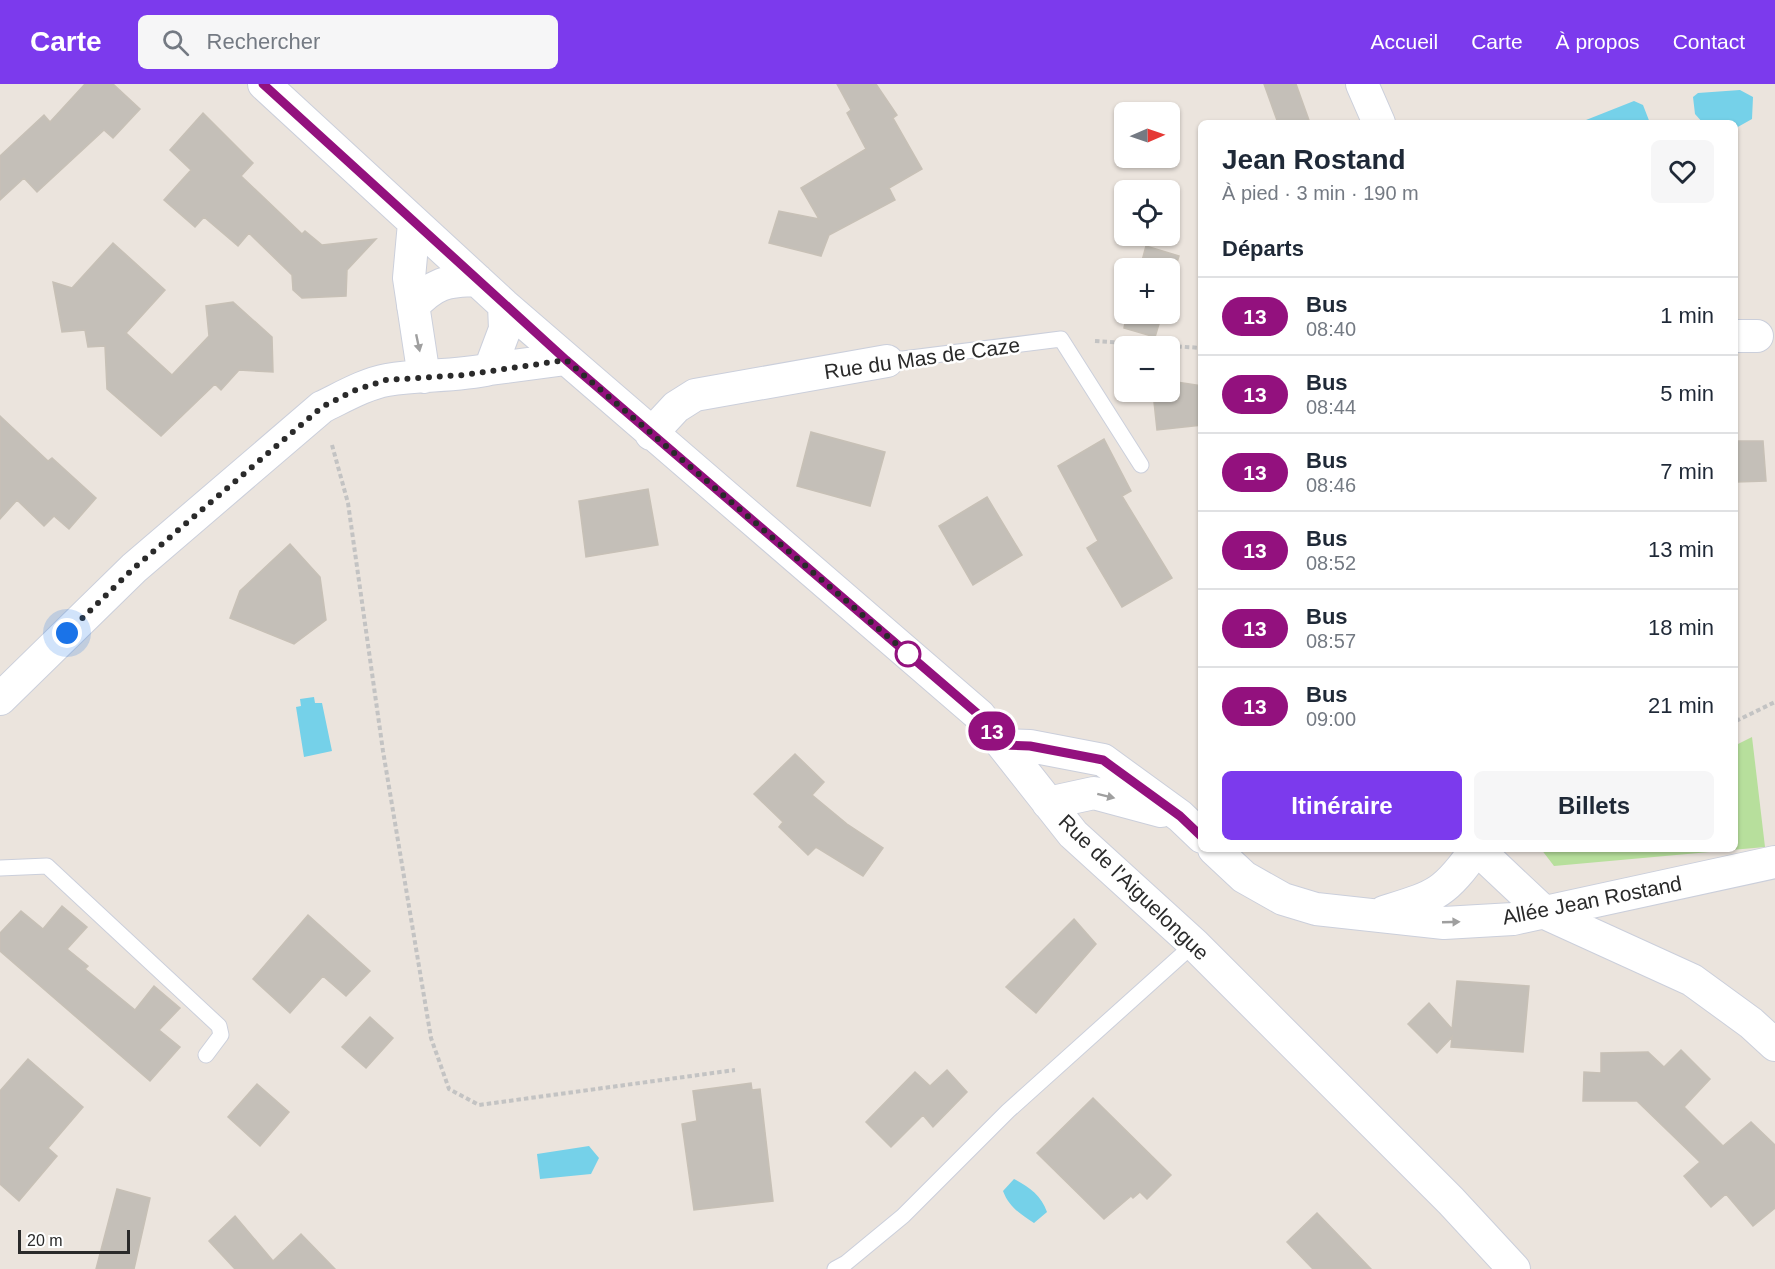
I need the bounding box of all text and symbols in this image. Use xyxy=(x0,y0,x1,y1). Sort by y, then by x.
search box xyxy=(138,15,558,69)
text: Carte xyxy=(30,26,102,57)
icon: search xyxy=(159,26,192,59)
text: Rechercher xyxy=(207,29,320,54)
text: Accueil xyxy=(1371,30,1438,53)
text: Carte xyxy=(1471,30,1523,53)
text: À propos xyxy=(1556,30,1640,53)
text: Contact xyxy=(1673,30,1745,53)
north arrow xyxy=(1114,102,1180,168)
map controls xyxy=(1114,102,1180,402)
button: heart xyxy=(1651,140,1714,203)
text: Jean Rostand xyxy=(1222,144,1406,175)
button: locate xyxy=(1114,180,1180,246)
text: À pied · 3 min · 190 m xyxy=(1222,182,1419,204)
text: Départs xyxy=(1222,236,1304,261)
button: + xyxy=(1114,258,1180,324)
text: Bus xyxy=(1306,292,1348,317)
text: 1 min xyxy=(1660,303,1714,328)
text: 13 xyxy=(1243,305,1267,328)
text: 08:40 xyxy=(1306,318,1356,340)
street label: Rue du Mas de Caze xyxy=(823,333,1021,383)
one-way arrow xyxy=(414,334,424,353)
button: − xyxy=(1114,336,1180,402)
text: Bus xyxy=(1306,370,1348,395)
text: 5 min xyxy=(1660,381,1714,406)
text: 13 xyxy=(1243,383,1267,406)
text: 08:44 xyxy=(1306,396,1356,418)
text: Bus xyxy=(1306,448,1348,473)
text: 7 min xyxy=(1660,459,1714,484)
text: 13 xyxy=(1243,461,1267,484)
text: 08:46 xyxy=(1306,474,1356,496)
text: Bus xyxy=(1306,526,1348,551)
text: 13 min xyxy=(1648,537,1714,562)
text: 13 xyxy=(1243,539,1267,562)
text: 08:52 xyxy=(1306,552,1356,574)
text: Bus xyxy=(1306,604,1348,629)
text: 18 min xyxy=(1648,615,1714,640)
text: 13 xyxy=(1243,617,1267,640)
your location xyxy=(52,618,82,648)
text: 08:57 xyxy=(1306,630,1356,652)
unlabelled marker xyxy=(895,641,921,667)
text: Bus xyxy=(1306,682,1348,707)
text: 21 min xyxy=(1648,693,1714,718)
text: 13 xyxy=(1243,695,1267,718)
text: 09:00 xyxy=(1306,708,1356,730)
line badge: 13 xyxy=(965,712,1019,750)
text: 13 xyxy=(980,720,1004,743)
button: Itinéraire xyxy=(1222,771,1462,840)
button: Billets xyxy=(1474,771,1714,840)
one-way arrow xyxy=(1096,792,1115,802)
street label: Rue de l'Aiguelongue xyxy=(1054,810,1214,964)
street label: Allée Jean Rostand xyxy=(1500,871,1684,929)
one-way arrow xyxy=(1441,917,1460,926)
scale bar xyxy=(18,1227,130,1254)
text: 20 m xyxy=(27,1232,63,1249)

